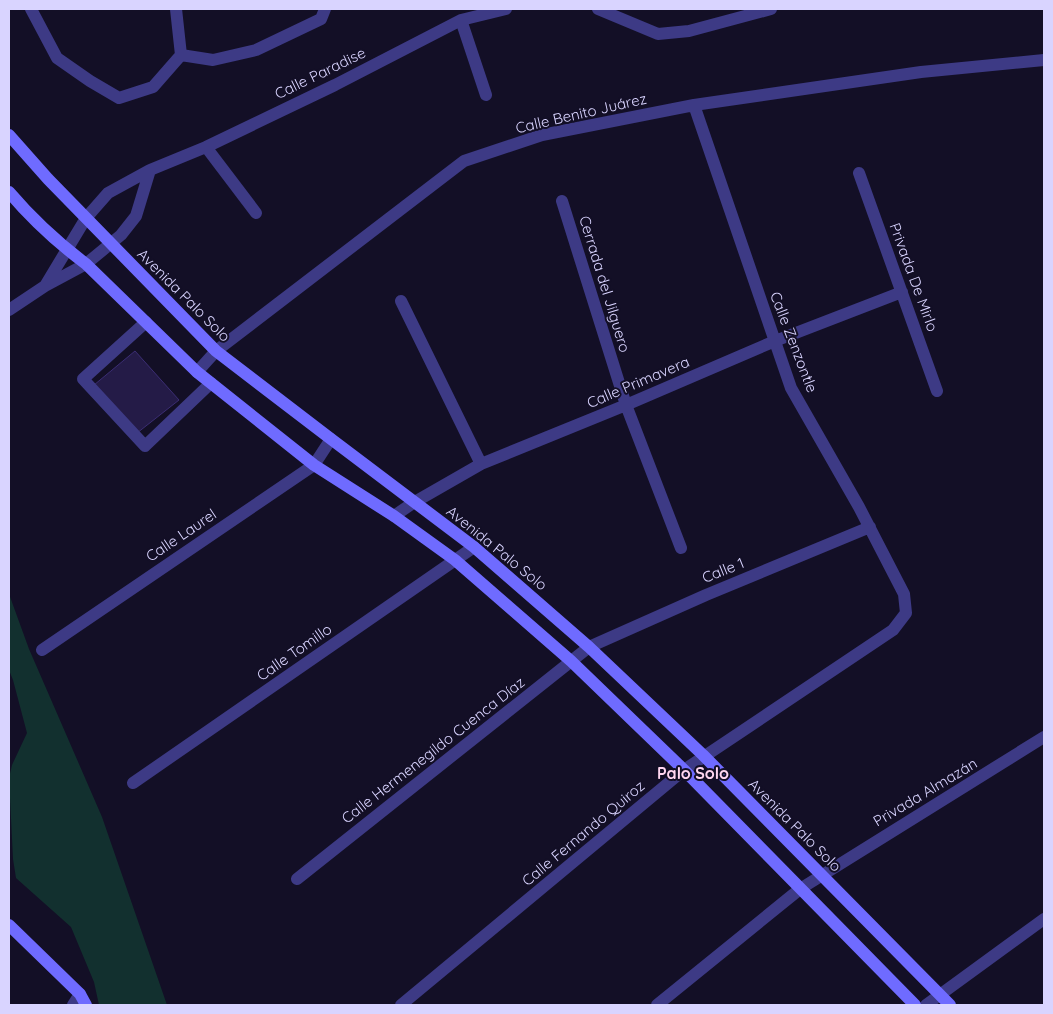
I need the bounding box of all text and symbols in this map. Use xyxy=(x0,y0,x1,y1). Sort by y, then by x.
street label: Calle Paradise xyxy=(271,43,369,103)
street label: Calle Benito Juárez xyxy=(514,89,648,137)
street label: Cerrada del Jilguero xyxy=(575,213,635,355)
street label: Privada De Mirlo xyxy=(886,220,942,334)
street label: Avenida Palo Solo xyxy=(133,244,235,346)
street label: Calle Zenzontle xyxy=(766,289,822,395)
street label: Calle Primavera xyxy=(584,352,692,412)
street label: Avenida Palo Solo xyxy=(443,502,551,594)
street label: Calle Laurel xyxy=(142,504,220,566)
street label: Calle 1 xyxy=(699,553,747,587)
street label: Calle Tomillo xyxy=(253,619,335,685)
street label: Calle Hermenegildo Cuenca Díaz xyxy=(338,673,528,827)
street label: Privada Almazán xyxy=(870,753,980,831)
district label: Palo Solo xyxy=(657,763,729,783)
street label: Avenida Palo Solo xyxy=(744,774,846,876)
street label: Calle Fernando Quiroz xyxy=(518,776,648,890)

